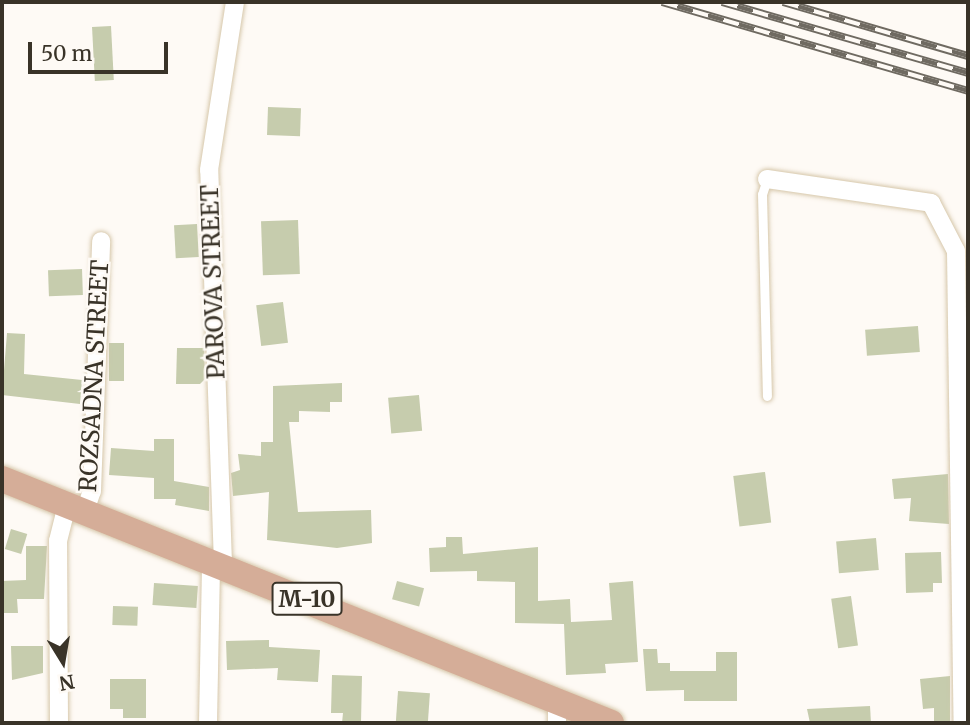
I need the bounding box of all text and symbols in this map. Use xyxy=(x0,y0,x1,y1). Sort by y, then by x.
scale bar xyxy=(32,28,172,72)
text: 50 m xyxy=(41,40,92,67)
street label: PAROVA STREET xyxy=(195,184,231,380)
street label: ROZSADNA STREET xyxy=(74,259,114,493)
road number: М-10 xyxy=(270,580,344,618)
north arrow xyxy=(28,627,98,697)
text: N xyxy=(57,669,77,696)

